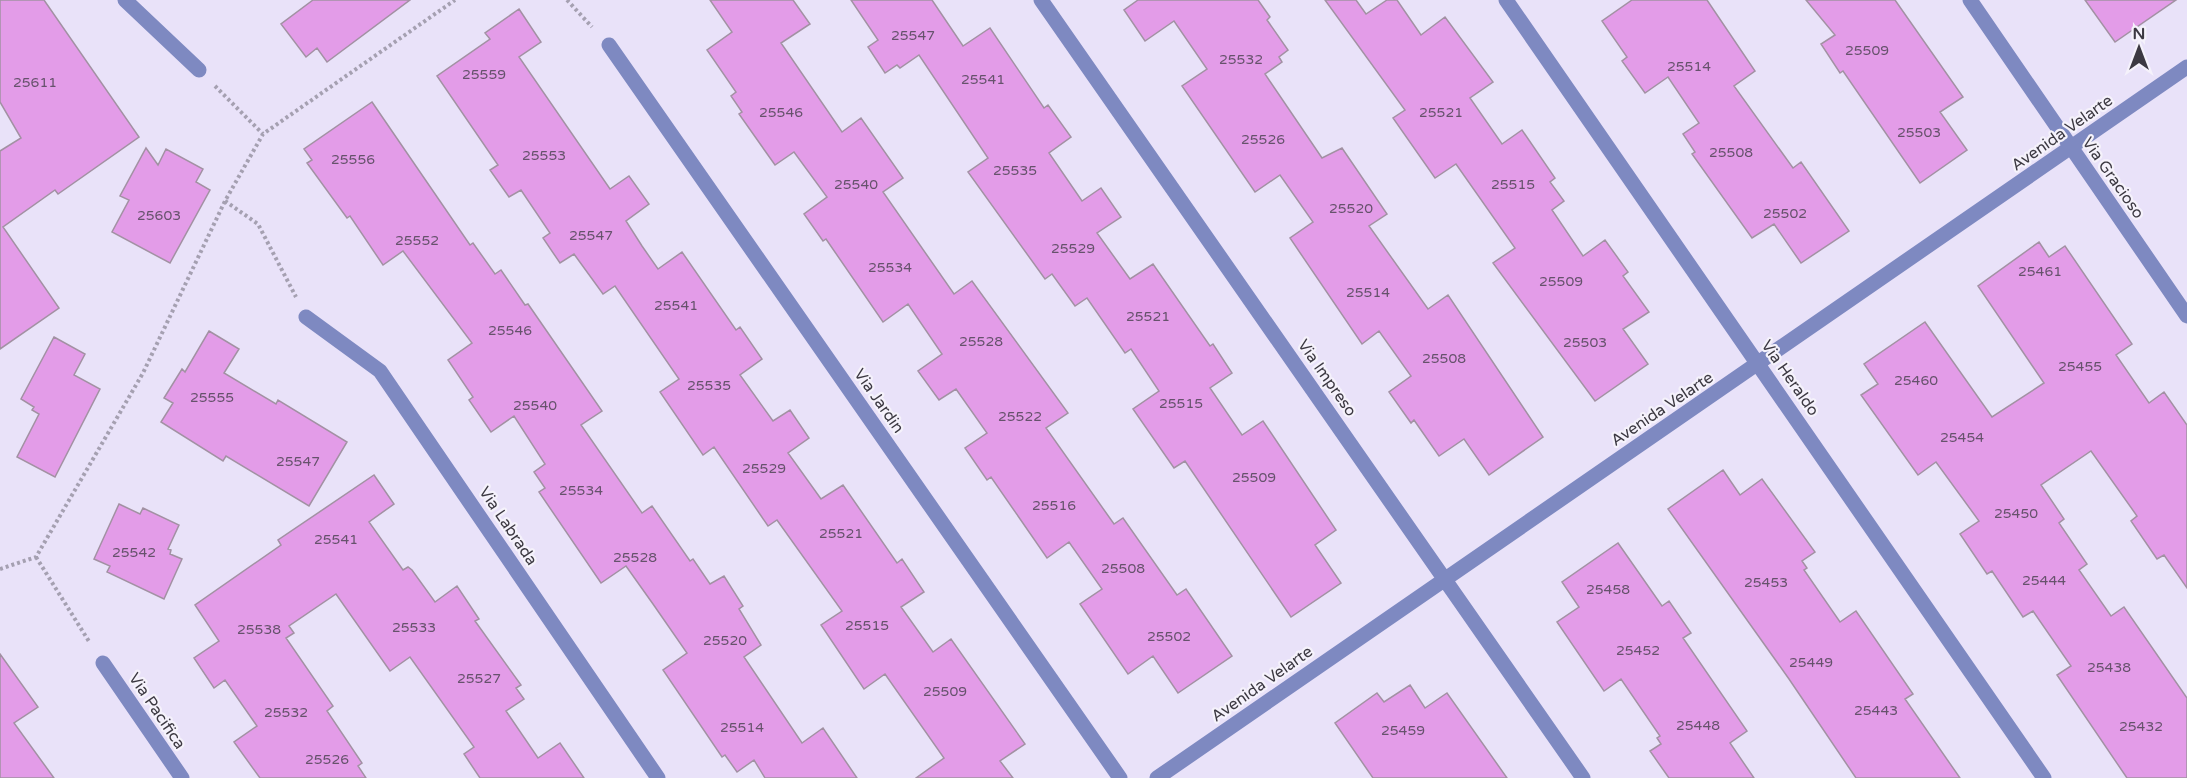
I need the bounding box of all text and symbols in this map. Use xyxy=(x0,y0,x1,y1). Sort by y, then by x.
north arrow xyxy=(2109,18,2169,78)
text: N xyxy=(2133,24,2145,44)
house number: 25547 xyxy=(891,27,935,44)
house number: 25509 xyxy=(1845,42,1889,59)
house number: 25532 xyxy=(1219,51,1263,68)
house number: 25514 xyxy=(1667,58,1711,75)
house number: 25559 xyxy=(462,66,506,83)
house number: 25541 xyxy=(961,71,1005,88)
house number: 25611 xyxy=(13,74,57,91)
street label: Avenida Velarte xyxy=(2007,91,2117,175)
house number: 25546 xyxy=(759,104,803,121)
house number: 25521 xyxy=(1419,104,1463,121)
house number: 25503 xyxy=(1897,124,1941,141)
house number: 25526 xyxy=(1241,131,1285,148)
street label: Via Gracioso xyxy=(2078,133,2148,223)
house number: 25508 xyxy=(1709,144,1753,161)
house number: 25553 xyxy=(522,147,566,164)
house number: 25556 xyxy=(331,151,375,168)
house number: 25535 xyxy=(993,162,1037,179)
house number: 25540 xyxy=(834,176,878,193)
house number: 25515 xyxy=(1491,176,1535,193)
house number: 25520 xyxy=(1329,200,1373,217)
house number: 25502 xyxy=(1763,205,1807,222)
house number: 25603 xyxy=(137,207,181,224)
house number: 25547 xyxy=(569,227,613,244)
house number: 25552 xyxy=(395,232,439,249)
house number: 25529 xyxy=(1051,240,1095,257)
house number: 25534 xyxy=(868,259,912,276)
house number: 25461 xyxy=(2018,263,2062,280)
house number: 25509 xyxy=(1539,273,1583,290)
house number: 25514 xyxy=(1346,284,1390,301)
house number: 25541 xyxy=(654,297,698,314)
house number: 25521 xyxy=(1126,308,1170,325)
house number: 25546 xyxy=(488,322,532,339)
house number: 25528 xyxy=(959,333,1003,350)
house number: 25503 xyxy=(1563,334,1607,351)
street label: Via Impreso xyxy=(1293,336,1361,420)
street label: Via Heraldo xyxy=(1757,336,1823,420)
house number: 25508 xyxy=(1422,350,1466,367)
house number: 25455 xyxy=(2058,358,2102,375)
street label: Via Jardin xyxy=(850,365,908,437)
street label: Avenida Velarte xyxy=(1607,367,1717,451)
house number: 25460 xyxy=(1894,372,1938,389)
house number: 25535 xyxy=(687,377,731,394)
house number: 25555 xyxy=(190,389,234,406)
house number: 25515 xyxy=(1159,395,1203,412)
house number: 25540 xyxy=(513,397,557,414)
house number: 25522 xyxy=(998,408,1042,425)
house number: 25454 xyxy=(1940,429,1984,446)
house number: 25547 xyxy=(276,453,320,470)
house number: 25529 xyxy=(742,460,786,477)
house number: 25509 xyxy=(1232,469,1276,486)
house number: 25534 xyxy=(559,482,603,499)
street label: Via Labrada xyxy=(474,483,542,569)
house number: 25516 xyxy=(1032,497,1076,514)
house number: 25450 xyxy=(1994,505,2038,522)
house number: 25521 xyxy=(819,525,863,542)
house number: 25541 xyxy=(314,531,358,548)
house number: 25542 xyxy=(112,544,156,561)
house number: 25528 xyxy=(613,549,657,566)
house number: 25508 xyxy=(1101,560,1145,577)
house number: 25444 xyxy=(2022,572,2066,589)
house number: 25453 xyxy=(1744,574,1788,591)
house number: 25458 xyxy=(1586,581,1630,598)
house number: 25515 xyxy=(845,617,889,634)
house number: 25533 xyxy=(392,619,436,636)
house number: 25538 xyxy=(237,621,281,638)
house number: 25502 xyxy=(1147,628,1191,645)
house number: 25520 xyxy=(703,632,747,649)
street label: Avenida Velarte xyxy=(1207,642,1317,726)
house number: 25452 xyxy=(1616,642,1660,659)
house number: 25449 xyxy=(1789,654,1833,671)
house number: 25438 xyxy=(2087,659,2131,676)
street label: Via Pacifica xyxy=(124,669,190,753)
house number: 25527 xyxy=(457,670,501,687)
house number: 25509 xyxy=(923,683,967,700)
house number: 25443 xyxy=(1854,702,1898,719)
house number: 25532 xyxy=(264,704,308,721)
house number: 25448 xyxy=(1676,717,1720,734)
house number: 25432 xyxy=(2119,718,2163,735)
house number: 25514 xyxy=(720,719,764,736)
house number: 25459 xyxy=(1381,722,1425,739)
house number: 25526 xyxy=(305,751,349,768)

